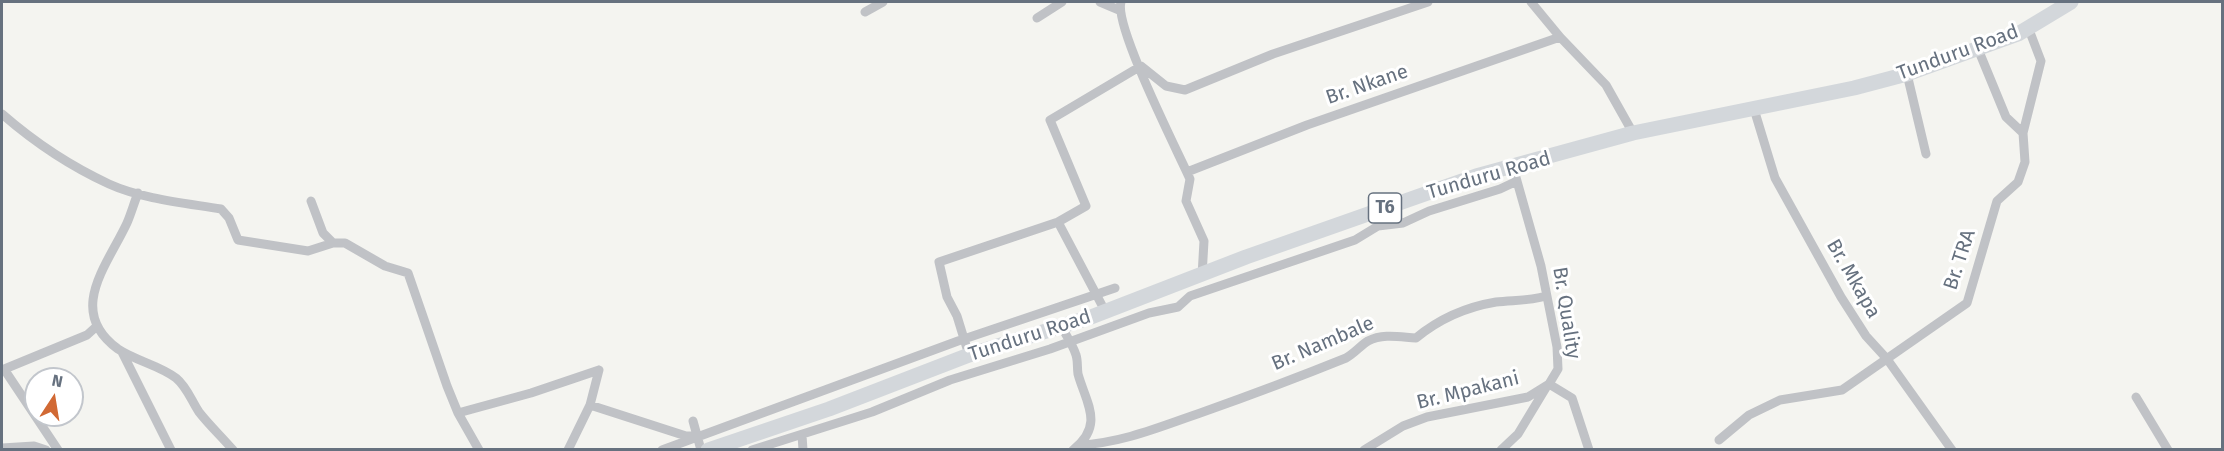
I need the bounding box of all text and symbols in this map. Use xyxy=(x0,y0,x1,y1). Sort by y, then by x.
street label: Tunduru Road xyxy=(1894,20,2022,86)
street label: Br. Nkane xyxy=(1323,60,1411,110)
street label: Tunduru Road xyxy=(1425,147,1553,205)
road number: T6 xyxy=(1368,193,1402,223)
street label: Br. TRA xyxy=(1939,227,1981,293)
street label: Br. Mkapa xyxy=(1821,235,1885,323)
street label: Br. Quality xyxy=(1547,265,1585,361)
street label: Tunduru Road xyxy=(966,305,1094,367)
street label: Br. Nambale xyxy=(1268,312,1378,376)
north arrow xyxy=(24,367,84,427)
street label: Br. Mpakani xyxy=(1414,367,1522,415)
text: N xyxy=(50,370,65,391)

